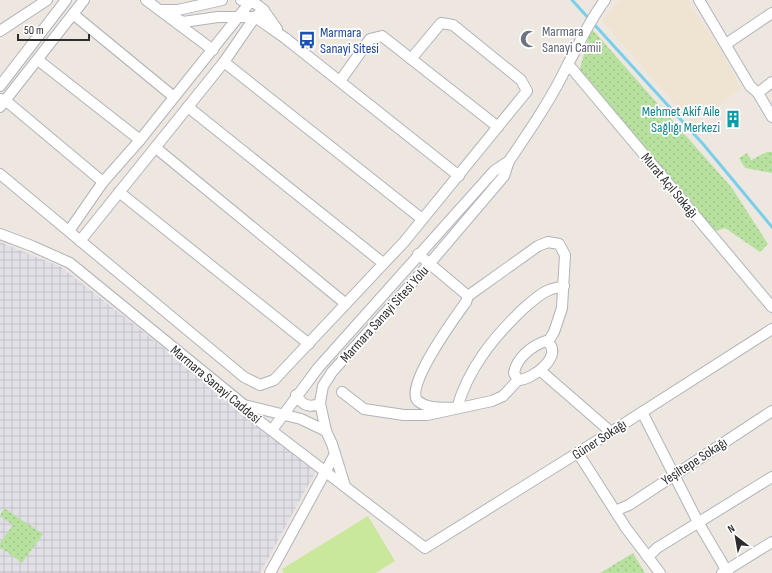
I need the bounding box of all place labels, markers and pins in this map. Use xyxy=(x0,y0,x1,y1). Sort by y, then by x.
place label: Marmara Sanayi Camii xyxy=(542,23,601,56)
place label: Marmara Sanayi Sitesi xyxy=(320,24,379,57)
mosque icon: Marmara Sanayi Camii xyxy=(519,29,539,49)
bus stop icon: Marmara Sanayi Sitesi xyxy=(297,30,317,50)
place label: Mehmet Akif Aile Sağlığı Merkezi xyxy=(642,103,720,136)
building icon: Mehmet Akif Aile Sağlığı Merkezi xyxy=(723,109,743,129)

